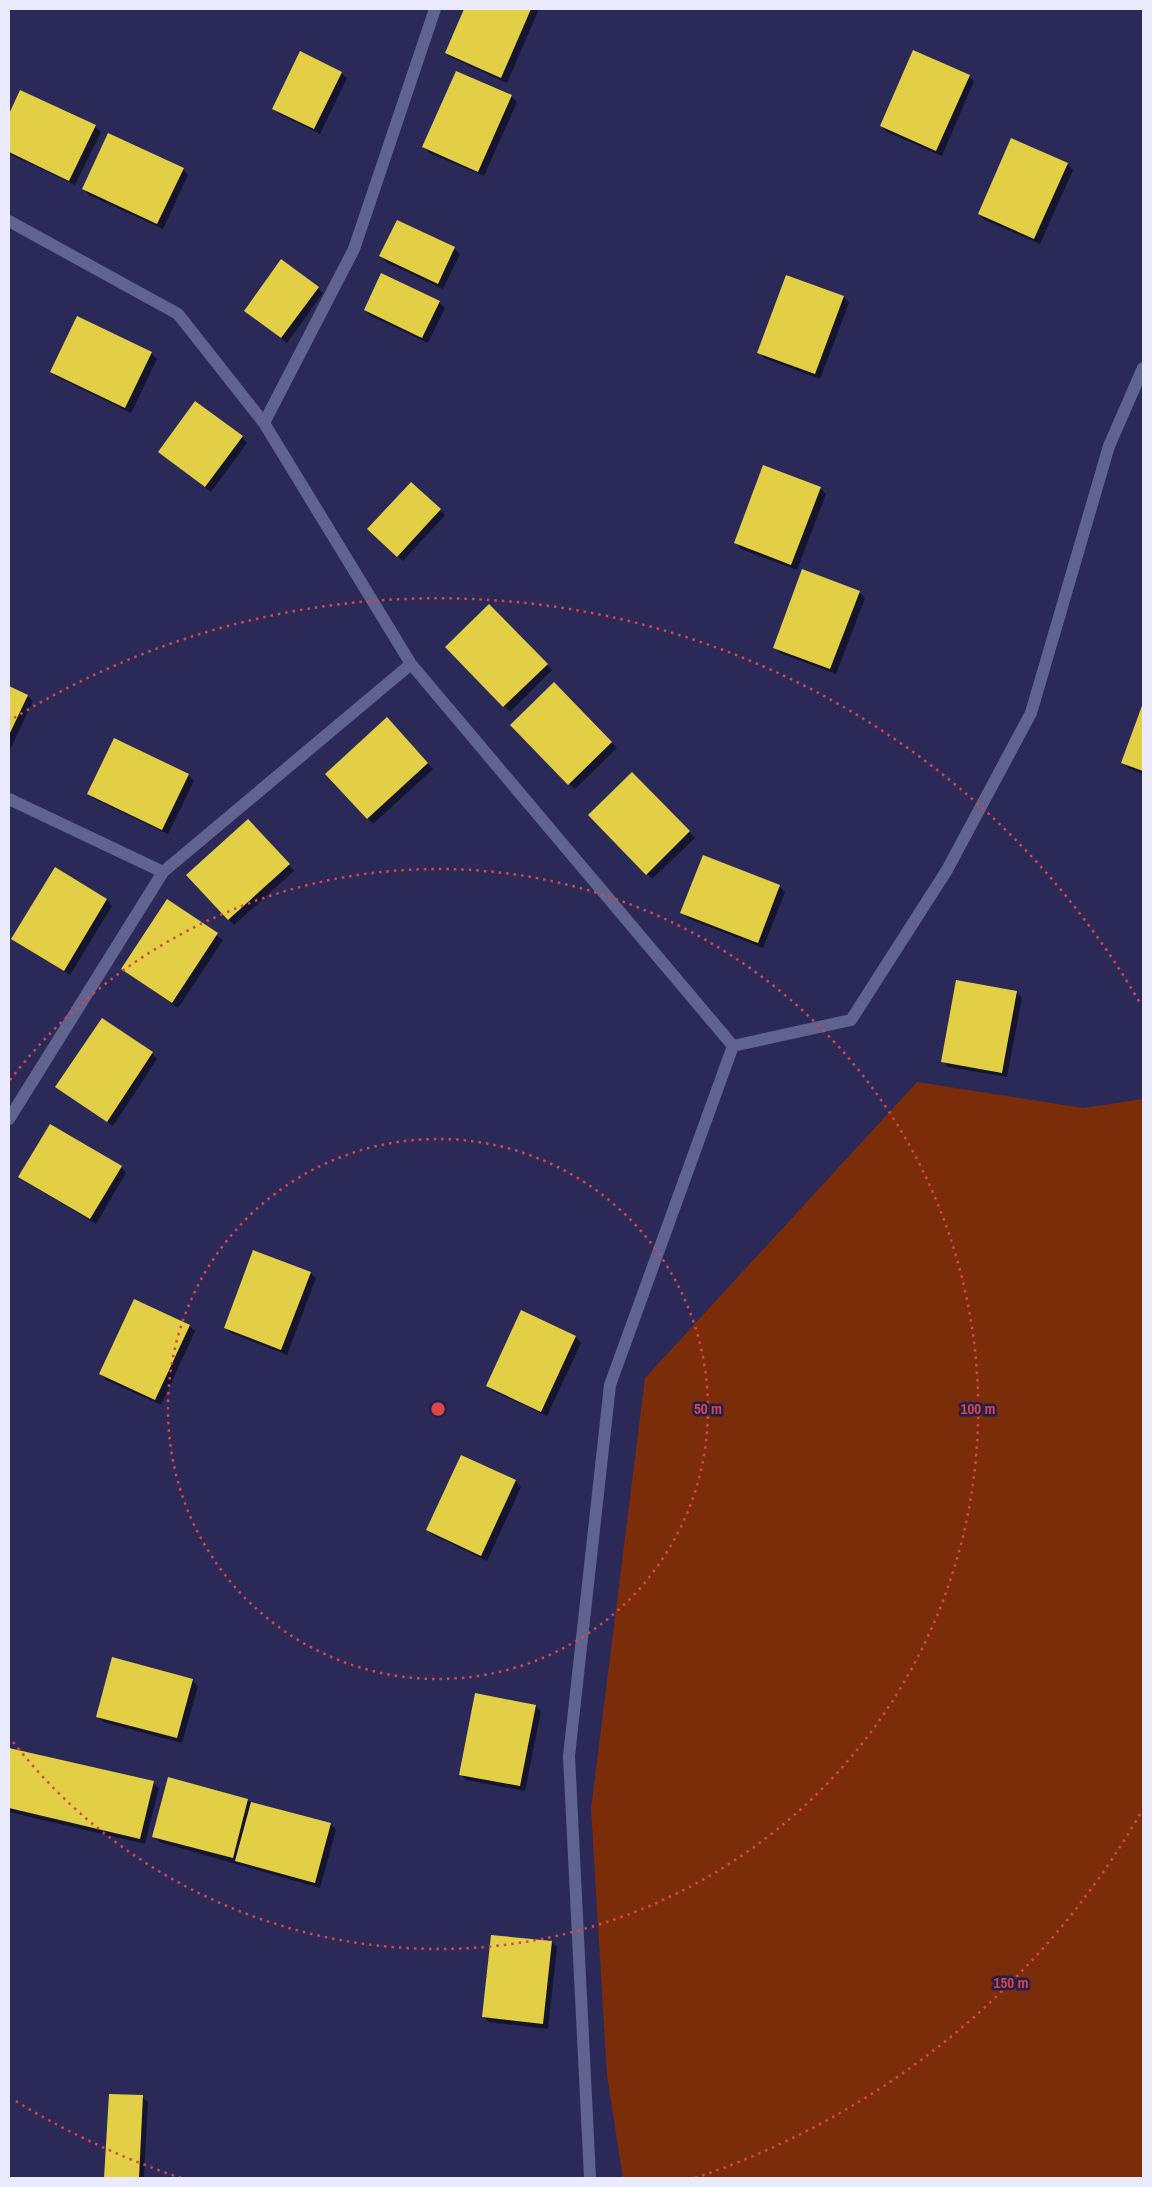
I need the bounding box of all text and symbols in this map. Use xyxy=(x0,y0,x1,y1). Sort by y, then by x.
text: 50 m xyxy=(694,1398,722,1419)
text: 100 m xyxy=(961,1398,995,1419)
centre of rings xyxy=(429,1400,447,1418)
text: 150 m xyxy=(994,1972,1028,1993)

